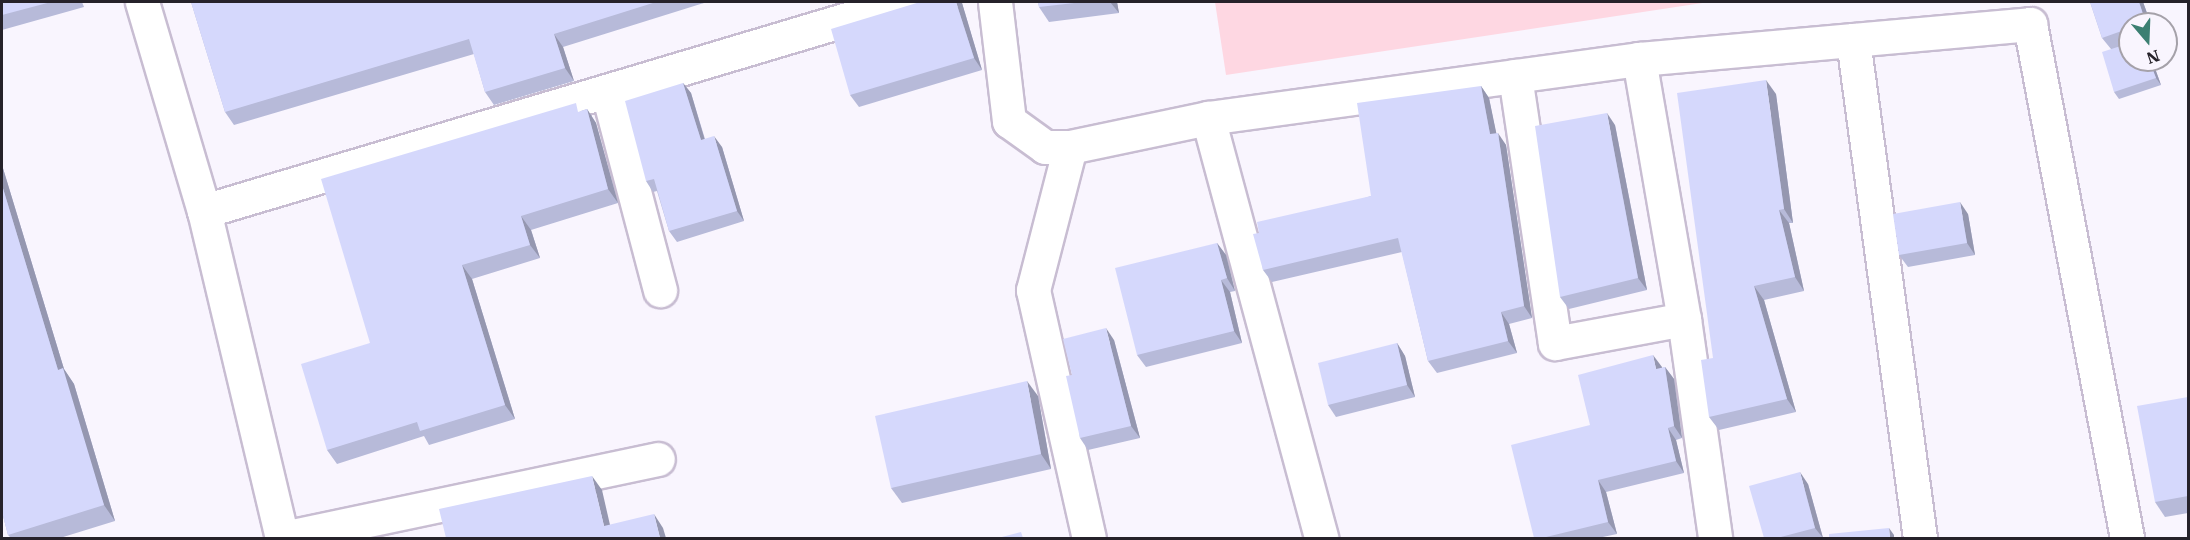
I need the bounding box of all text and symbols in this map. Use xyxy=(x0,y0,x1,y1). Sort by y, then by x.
north arrow xyxy=(2118,12,2178,72)
text: N xyxy=(2144,46,2162,69)

